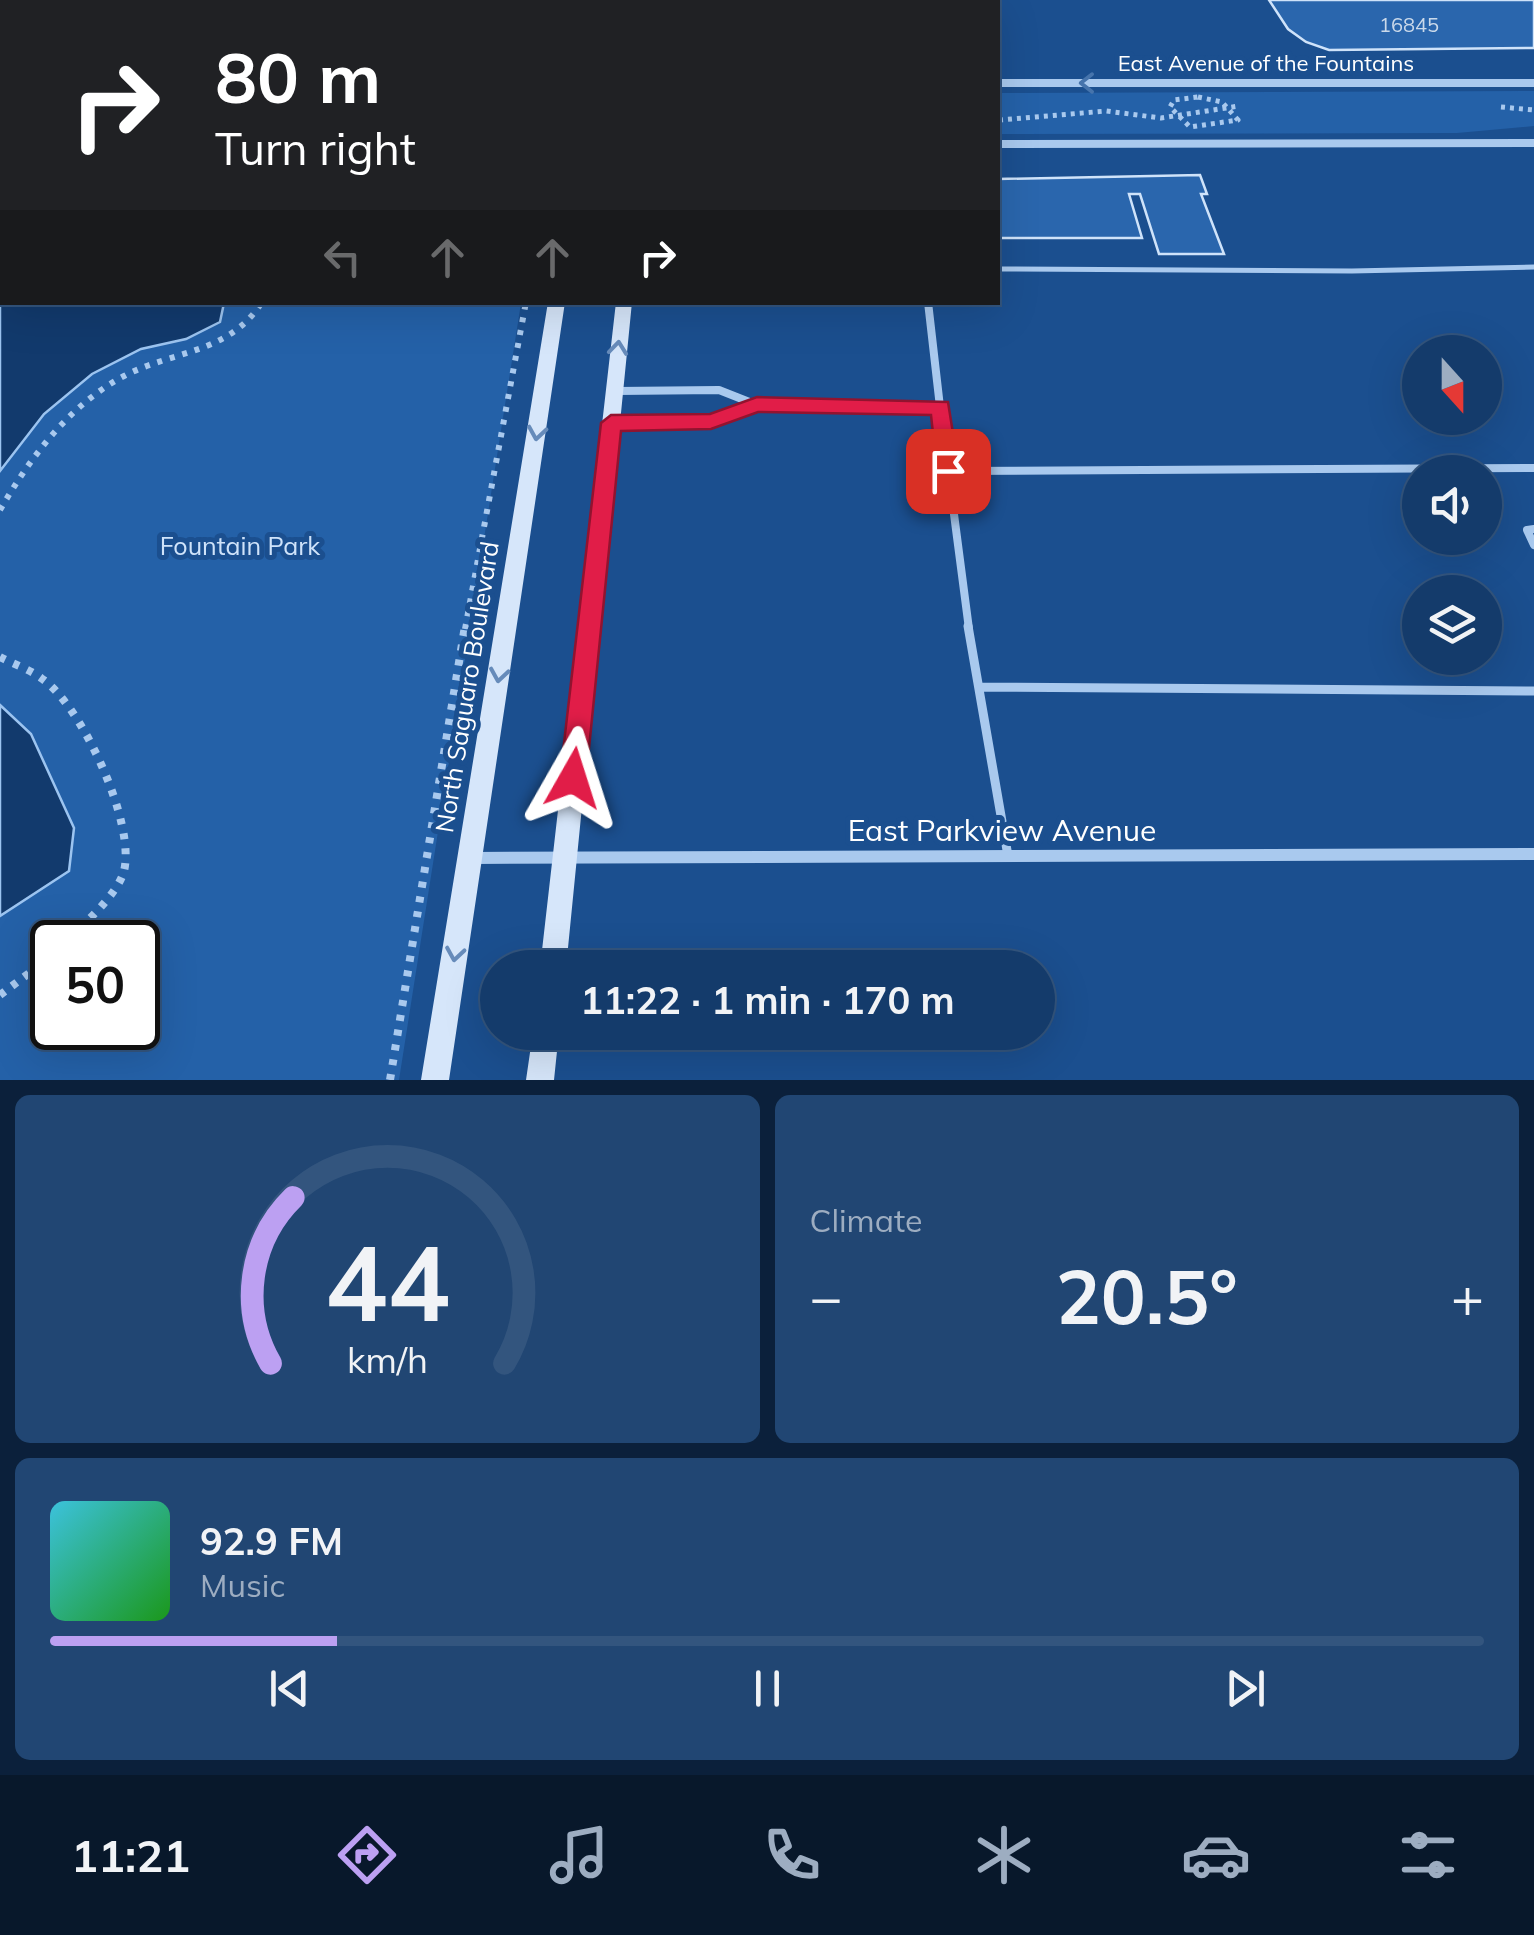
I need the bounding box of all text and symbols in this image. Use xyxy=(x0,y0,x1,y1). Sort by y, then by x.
house number: 16845 xyxy=(1379,12,1439,37)
text: 80 m xyxy=(215,33,381,121)
icon: right xyxy=(50,40,180,170)
street label: East Avenue of the Fountains xyxy=(1118,49,1414,77)
one-way arrow xyxy=(1078,72,1094,94)
text: Turn right xyxy=(215,120,416,176)
icon: left xyxy=(315,230,370,285)
icon: ahead xyxy=(420,230,475,285)
icon: ahead xyxy=(525,230,580,285)
icon: right xyxy=(630,230,685,285)
north arrow xyxy=(1402,335,1502,435)
map controls xyxy=(1402,335,1502,675)
one-way arrow xyxy=(607,340,629,356)
one-way arrow xyxy=(527,425,548,442)
pin xyxy=(906,429,991,514)
icon: arrive xyxy=(921,444,976,499)
button: sound xyxy=(1402,455,1502,555)
park label: Fountain Park xyxy=(160,530,321,561)
street label: North Saguaro Boulevard xyxy=(428,539,505,835)
button: layers xyxy=(1402,575,1502,675)
one-way arrow xyxy=(490,667,511,683)
position arrow xyxy=(521,726,625,830)
street label: East Parkview Avenue xyxy=(848,811,1156,849)
speed limit sign: 50 xyxy=(30,920,160,1050)
one-way arrow xyxy=(445,946,466,963)
text: 11:22 · 1 min · 170 m xyxy=(580,976,955,1024)
text: Climate xyxy=(810,1200,922,1240)
text: 44 xyxy=(325,1216,450,1347)
text: 20.5° xyxy=(1056,1249,1238,1343)
text: − xyxy=(810,1262,843,1331)
text: + xyxy=(1451,1262,1484,1331)
text: km/h xyxy=(347,1337,428,1382)
text: 92.9 FM xyxy=(200,1517,343,1565)
text: Music xyxy=(200,1565,285,1605)
icon: previous xyxy=(262,1661,317,1716)
icon: pause xyxy=(740,1661,795,1716)
icon: next xyxy=(1218,1661,1273,1716)
icon: directions xyxy=(332,1820,402,1890)
icon: music xyxy=(544,1820,614,1890)
icon: phone xyxy=(757,1820,827,1890)
icon: climate xyxy=(969,1820,1039,1890)
icon: car xyxy=(1181,1820,1251,1890)
icon: filters xyxy=(1393,1820,1463,1890)
text: 11:21 xyxy=(71,1827,190,1883)

